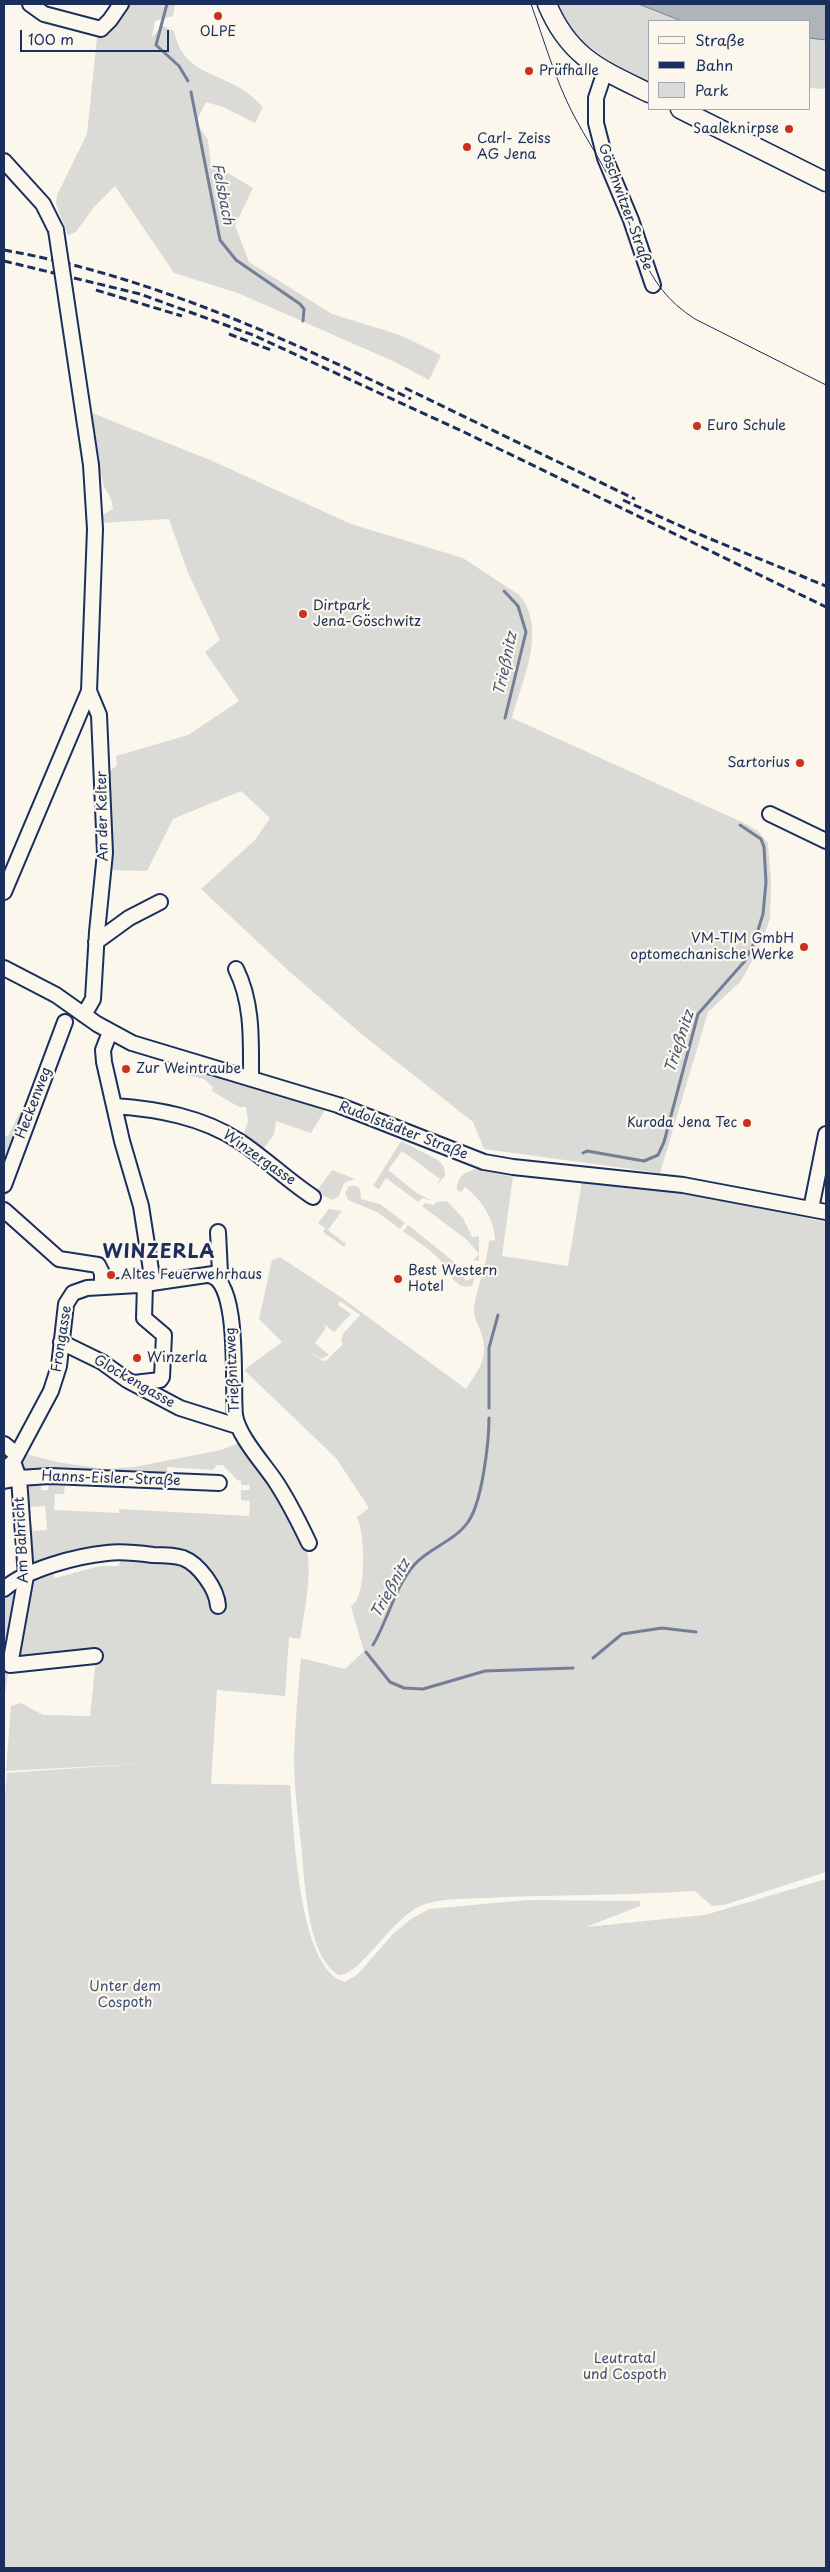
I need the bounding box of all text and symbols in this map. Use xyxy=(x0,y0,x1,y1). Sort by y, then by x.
marker: OLPE xyxy=(212,10,224,22)
scale bar xyxy=(22,20,171,52)
legend xyxy=(648,20,810,110)
place label: OLPE xyxy=(200,24,236,40)
text: 100 m xyxy=(28,27,74,50)
text: Straße xyxy=(695,28,745,51)
text: Bahn xyxy=(695,53,733,76)
place label: Prüfhalle xyxy=(539,63,599,79)
marker: Prüfhalle xyxy=(523,65,535,77)
text: Park xyxy=(695,78,729,101)
place label: Saaleknirpse xyxy=(693,121,779,137)
marker: Saaleknirpse xyxy=(783,123,795,135)
place label: Carl- Zeiss AG Jena xyxy=(477,131,551,164)
marker: Carl- Zeiss AG Jena xyxy=(461,141,473,153)
street label: Göschwitzer Straße xyxy=(594,141,656,273)
water label: Felsbach xyxy=(207,162,237,226)
place label: Euro Schule xyxy=(707,418,786,434)
marker: Euro Schule xyxy=(691,420,703,432)
place label: Dirtpark Jena-Göschwitz xyxy=(313,598,421,630)
marker: Dirtpark Jena-Göschwitz xyxy=(297,608,309,620)
water label: Trießnitz xyxy=(491,631,521,697)
place label: Sartorius xyxy=(727,755,790,771)
marker: Sartorius xyxy=(794,757,806,769)
street label: An der Kelter xyxy=(94,771,112,861)
place label: VM-TIM GmbH optomechanische Werke xyxy=(630,931,794,964)
marker: VM-TIM GmbH optomechanische Werke xyxy=(798,941,810,953)
water label: Trießnitz xyxy=(662,1009,698,1075)
place label: Zur Weintraube xyxy=(136,1061,241,1077)
marker: Zur Weintraube xyxy=(120,1063,132,1075)
street label: Heckenweg xyxy=(13,1065,55,1141)
street label: Rudolstädter Straße xyxy=(336,1099,470,1163)
place label: Kuroda Jena Tec xyxy=(627,1115,737,1131)
marker: Kuroda Jena Tec xyxy=(741,1117,753,1129)
street label: Winzergasse xyxy=(219,1127,299,1189)
district label: WINZERLA xyxy=(101,1242,217,1264)
place label: Best Western Hotel xyxy=(408,1263,497,1295)
place label: Altes Feuerwehrhaus xyxy=(121,1267,262,1283)
marker: Altes Feuerwehrhaus xyxy=(105,1269,117,1281)
marker: Best Western Hotel xyxy=(392,1273,404,1285)
street label: Frongasse xyxy=(48,1304,76,1374)
street label: Trießnitzweg xyxy=(222,1327,244,1413)
place label: Winzerla xyxy=(147,1350,207,1366)
street label: Glockengasse xyxy=(90,1352,178,1412)
marker: Winzerla xyxy=(131,1352,143,1364)
street label: Hanns-Eisler-Straße xyxy=(41,1468,181,1490)
street label: Am Bahricht xyxy=(11,1496,33,1584)
water label: Trießnitz xyxy=(368,1557,414,1621)
park label: Unter dem Cospoth xyxy=(89,1979,161,2011)
park label: Leutratal und Cospoth xyxy=(583,2351,667,2384)

